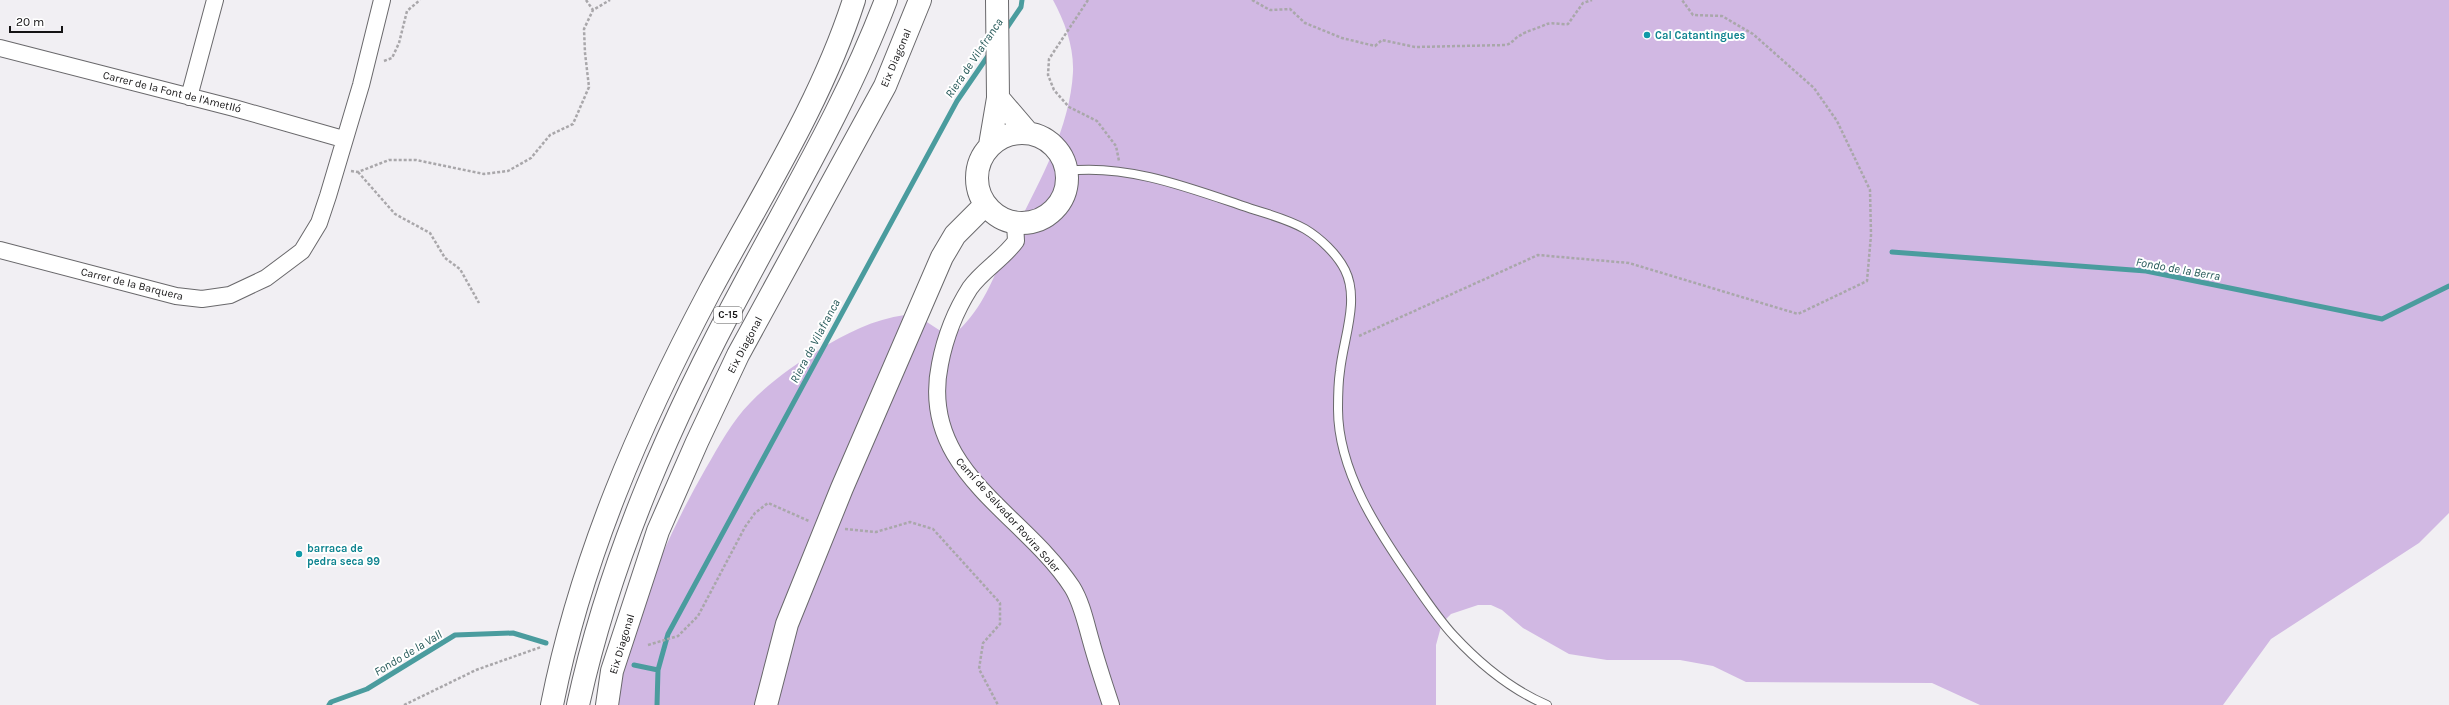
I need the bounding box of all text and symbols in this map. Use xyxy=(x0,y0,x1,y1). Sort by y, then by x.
scale bar xyxy=(10,8,62,34)
text: 20 m xyxy=(16,15,44,29)
water label: Riera de Vilafranca xyxy=(942,16,1006,100)
street label: Eix Diagonal xyxy=(878,27,914,89)
place label: Cal Catantingues xyxy=(1655,29,1745,42)
marker: Cal Catantingues xyxy=(1642,30,1652,40)
street label: Carrer de la Font de l'Ametlló xyxy=(101,68,243,116)
water label: Fondo de la Berra xyxy=(2135,255,2221,283)
street label: Carrer de la Barquera xyxy=(79,265,185,303)
water label: Riera de Vilafranca xyxy=(787,297,843,385)
road number: C-15 xyxy=(714,307,742,323)
street label: Eix Diagonal xyxy=(725,314,765,376)
street label: Camí de Salvador Rovira Soler xyxy=(953,455,1063,575)
place label: barraca de pedra seca 99 xyxy=(307,542,380,568)
marker: barraca de pedra seca 99 xyxy=(294,549,304,559)
street label: Eix Diagonal xyxy=(607,612,637,676)
water label: Fondo de la Vall xyxy=(372,627,444,679)

